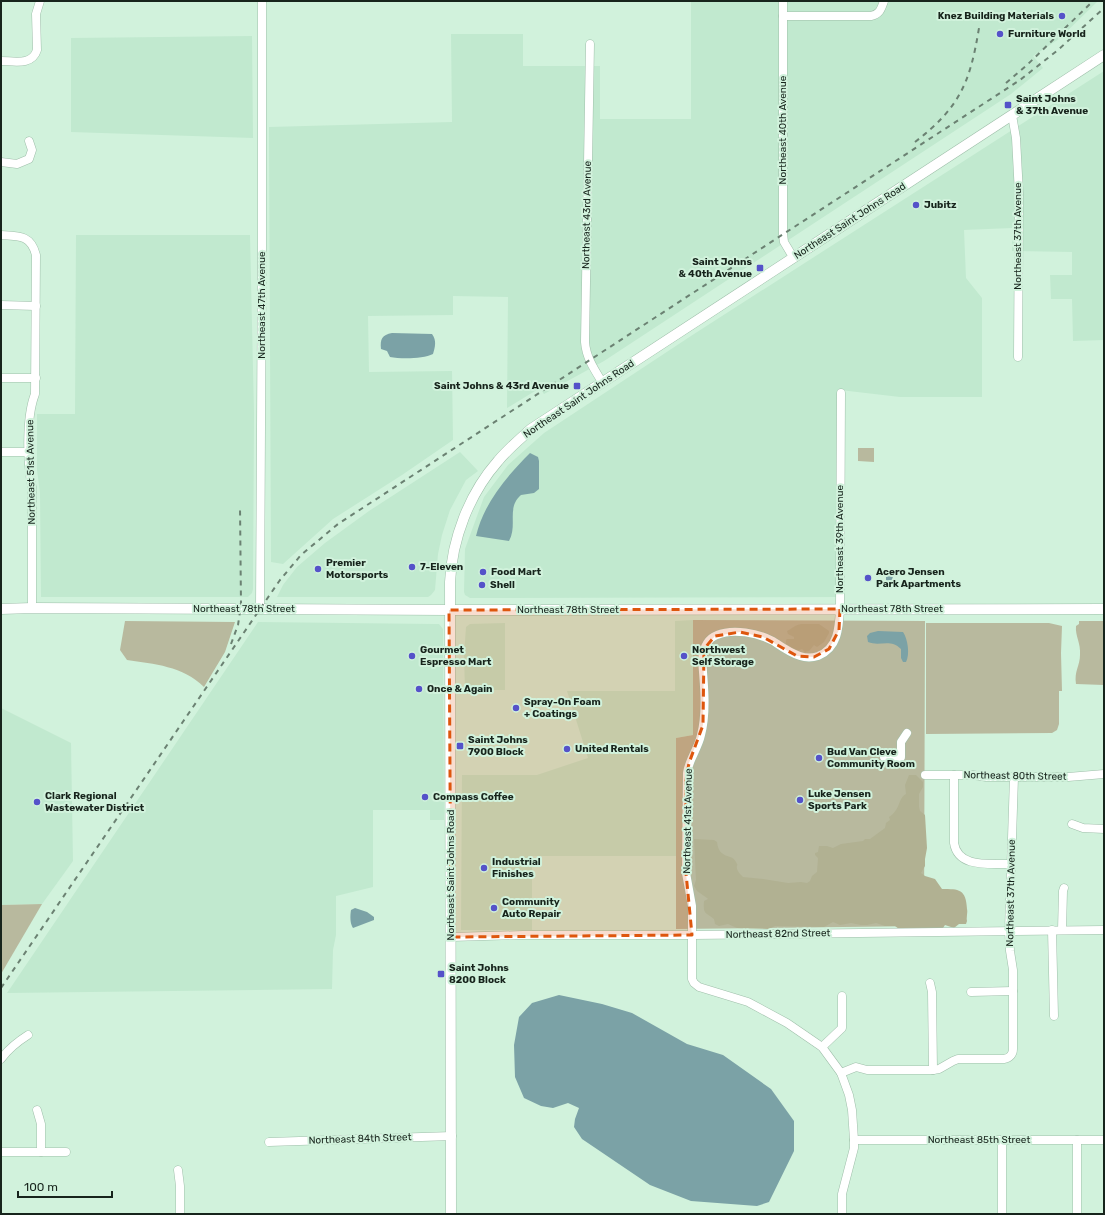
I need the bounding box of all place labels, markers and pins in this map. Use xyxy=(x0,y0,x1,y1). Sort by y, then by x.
place label: Knez Building Materials xyxy=(938,10,1054,22)
marker: Knez Building Materials xyxy=(1057,11,1067,21)
place label: Furniture World xyxy=(1008,28,1086,40)
marker: Furniture World xyxy=(995,29,1005,39)
place label: Saint Johns & 37th Avenue xyxy=(1016,93,1088,117)
marker: Saint Johns & 37th Avenue xyxy=(1003,100,1013,110)
place label: Jubitz xyxy=(924,199,957,211)
marker: Jubitz xyxy=(911,200,921,210)
place label: Saint Johns & 40th Avenue xyxy=(679,256,752,280)
marker: Saint Johns & 40th Avenue xyxy=(755,263,765,273)
place label: Saint Johns & 43rd Avenue xyxy=(434,380,569,392)
marker: Saint Johns & 43rd Avenue xyxy=(572,381,582,391)
place label: Premier Motorsports xyxy=(326,557,389,581)
place label: 7-Eleven xyxy=(420,561,463,573)
marker: 7-Eleven xyxy=(407,562,417,572)
marker: Premier Motorsports xyxy=(313,564,323,574)
place label: Food Mart xyxy=(491,566,541,578)
place label: Acero Jensen Park Apartments xyxy=(876,566,961,590)
marker: Food Mart xyxy=(478,567,488,577)
marker: Acero Jensen Park Apartments xyxy=(863,573,873,583)
place label: Shell xyxy=(490,579,515,591)
marker: Shell xyxy=(477,580,487,590)
place label: Gourmet Espresso Mart xyxy=(420,644,492,668)
place label: Northwest Self Storage xyxy=(692,644,754,668)
marker: Gourmet Espresso Mart xyxy=(407,651,417,661)
marker: Northwest Self Storage xyxy=(679,651,689,661)
place label: Once & Again xyxy=(427,683,492,695)
marker: Once & Again xyxy=(414,684,424,694)
place label: Spray-On Foam + Coatings xyxy=(524,696,601,720)
marker: Spray-On Foam + Coatings xyxy=(511,703,521,713)
place label: Saint Johns 7900 Block xyxy=(468,734,528,758)
marker: Saint Johns 7900 Block xyxy=(455,741,465,751)
place label: United Rentals xyxy=(575,743,649,755)
marker: United Rentals xyxy=(562,744,572,754)
place label: Bud Van Cleve Community Room xyxy=(827,746,915,770)
marker: Bud Van Cleve Community Room xyxy=(814,753,824,763)
place label: Luke Jensen Sports Park xyxy=(808,788,871,812)
place label: Clark Regional Wastewater District xyxy=(45,790,145,814)
place label: Compass Coffee xyxy=(433,791,514,803)
marker: Compass Coffee xyxy=(420,792,430,802)
marker: Luke Jensen Sports Park xyxy=(795,795,805,805)
marker: Clark Regional Wastewater District xyxy=(32,797,42,807)
place label: Industrial Finishes xyxy=(492,856,541,880)
marker: Industrial Finishes xyxy=(479,863,489,873)
place label: Community Auto Repair xyxy=(502,896,561,920)
marker: Community Auto Repair xyxy=(489,903,499,913)
place label: Saint Johns 8200 Block xyxy=(449,962,509,986)
marker: Saint Johns 8200 Block xyxy=(436,969,446,979)

